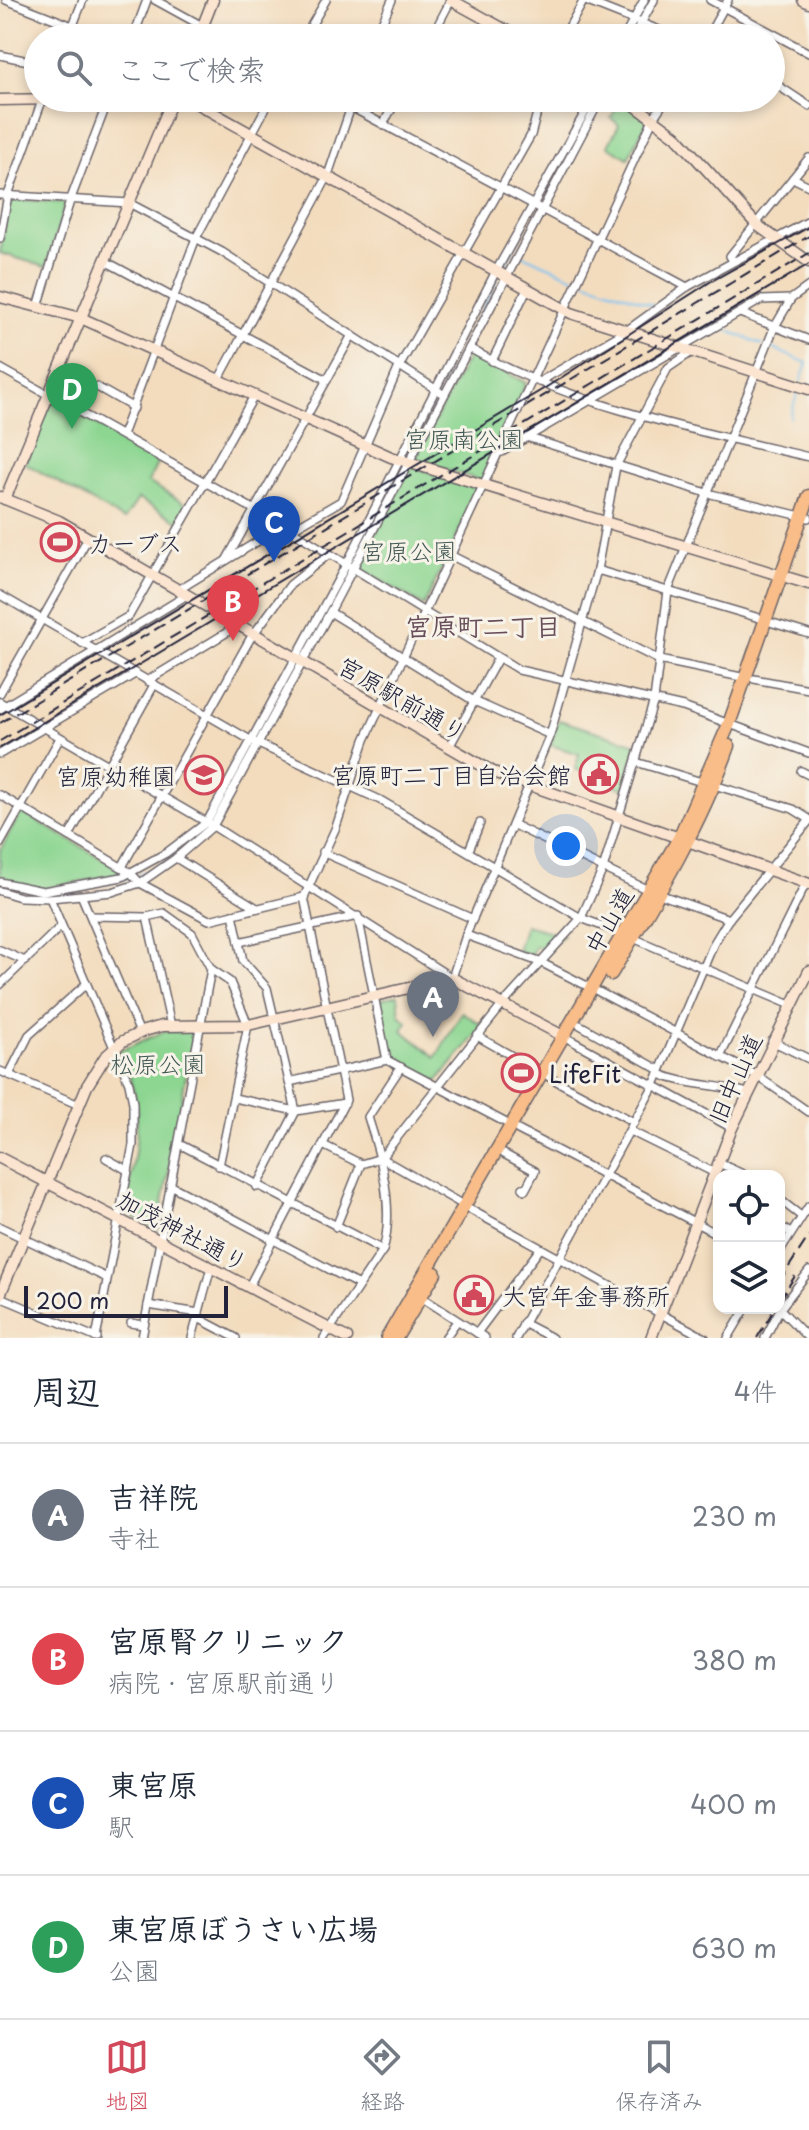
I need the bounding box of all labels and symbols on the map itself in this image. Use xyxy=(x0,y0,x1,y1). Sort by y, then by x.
pin: D xyxy=(46,363,98,429)
park label: 宮原南公園 xyxy=(404,420,524,456)
pin: C xyxy=(248,496,300,562)
sports icon: カーブス xyxy=(39,521,81,563)
place label: カーブス xyxy=(88,524,183,560)
park label: 宮原公園 xyxy=(361,532,457,568)
pin: B xyxy=(207,575,259,641)
district label: 宮原町二丁目 xyxy=(405,606,561,645)
street label: 宮原駅前通り xyxy=(332,646,474,750)
public building icon: 宮原町二丁目自治会館 xyxy=(578,753,620,795)
school or university icon: 宮原幼稚園 xyxy=(183,754,225,796)
place label: 宮原町二丁目自治会館 xyxy=(331,756,571,792)
place label: 宮原幼稚園 xyxy=(56,757,176,793)
your location xyxy=(546,826,586,866)
street label: 中山道 xyxy=(574,880,642,960)
pin: A xyxy=(407,971,459,1037)
street label: 旧中山道 xyxy=(698,1027,770,1129)
park label: 松原公園 xyxy=(110,1045,206,1081)
sports icon: LifeFit xyxy=(500,1052,542,1094)
place label: LifeFit xyxy=(549,1055,621,1091)
street label: 加茂神社通り xyxy=(111,1180,255,1280)
public building icon: 大宮年金事務所 xyxy=(453,1274,495,1316)
place label: 大宮年金事務所 xyxy=(502,1277,670,1313)
scale bar xyxy=(24,1282,228,1318)

